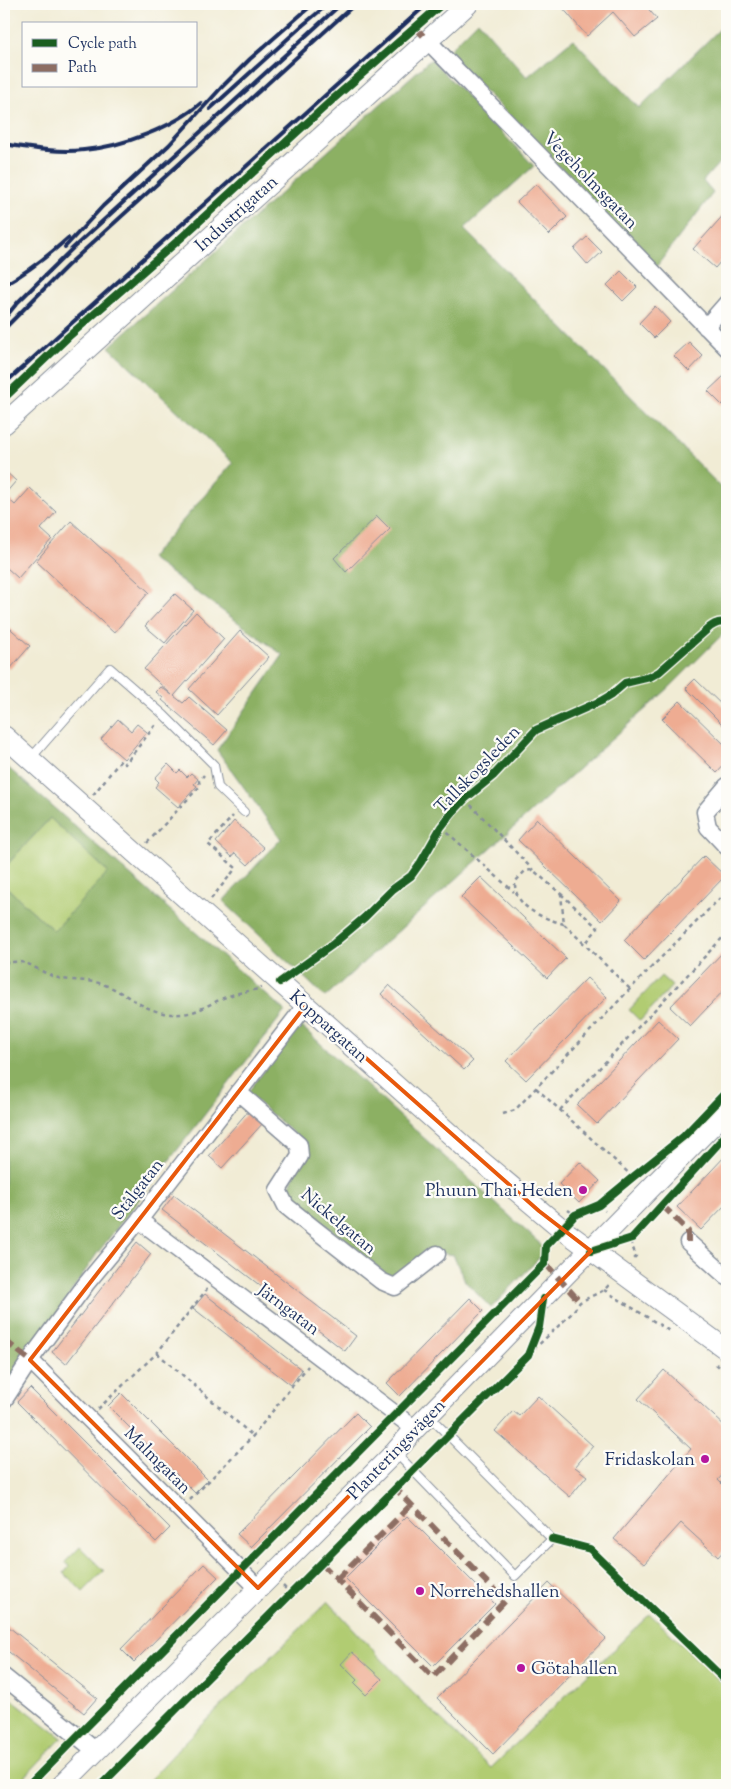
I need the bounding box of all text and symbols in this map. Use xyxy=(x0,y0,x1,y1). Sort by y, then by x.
legend xyxy=(22,22,198,88)
text: Cycle path xyxy=(68,34,137,55)
text: Path xyxy=(68,58,97,79)
street label: Vegeholmsgatan xyxy=(536,127,643,236)
street label: Industrigatan xyxy=(190,170,285,259)
street label: Tallskogsleden xyxy=(430,720,528,820)
street label: Koppargatan xyxy=(282,985,373,1070)
street label: Stålgatan xyxy=(106,1154,171,1227)
place label: Phuun Thai Heden xyxy=(425,1179,573,1205)
street label: Nickelgatan xyxy=(294,1183,382,1262)
marker: Phuun Thai Heden xyxy=(577,1184,589,1196)
street label: Järngatan xyxy=(250,1278,325,1343)
street label: Planteringsvägen xyxy=(342,1394,453,1507)
street label: Malmgatan xyxy=(117,1422,197,1501)
place label: Fridaskolan xyxy=(605,1448,695,1474)
marker: Fridaskolan xyxy=(699,1453,711,1465)
place label: Norrehedshallen xyxy=(430,1580,560,1606)
marker: Norrehedshallen xyxy=(414,1585,426,1597)
place label: Götahallen xyxy=(531,1657,618,1683)
marker: Götahallen xyxy=(515,1662,527,1674)

